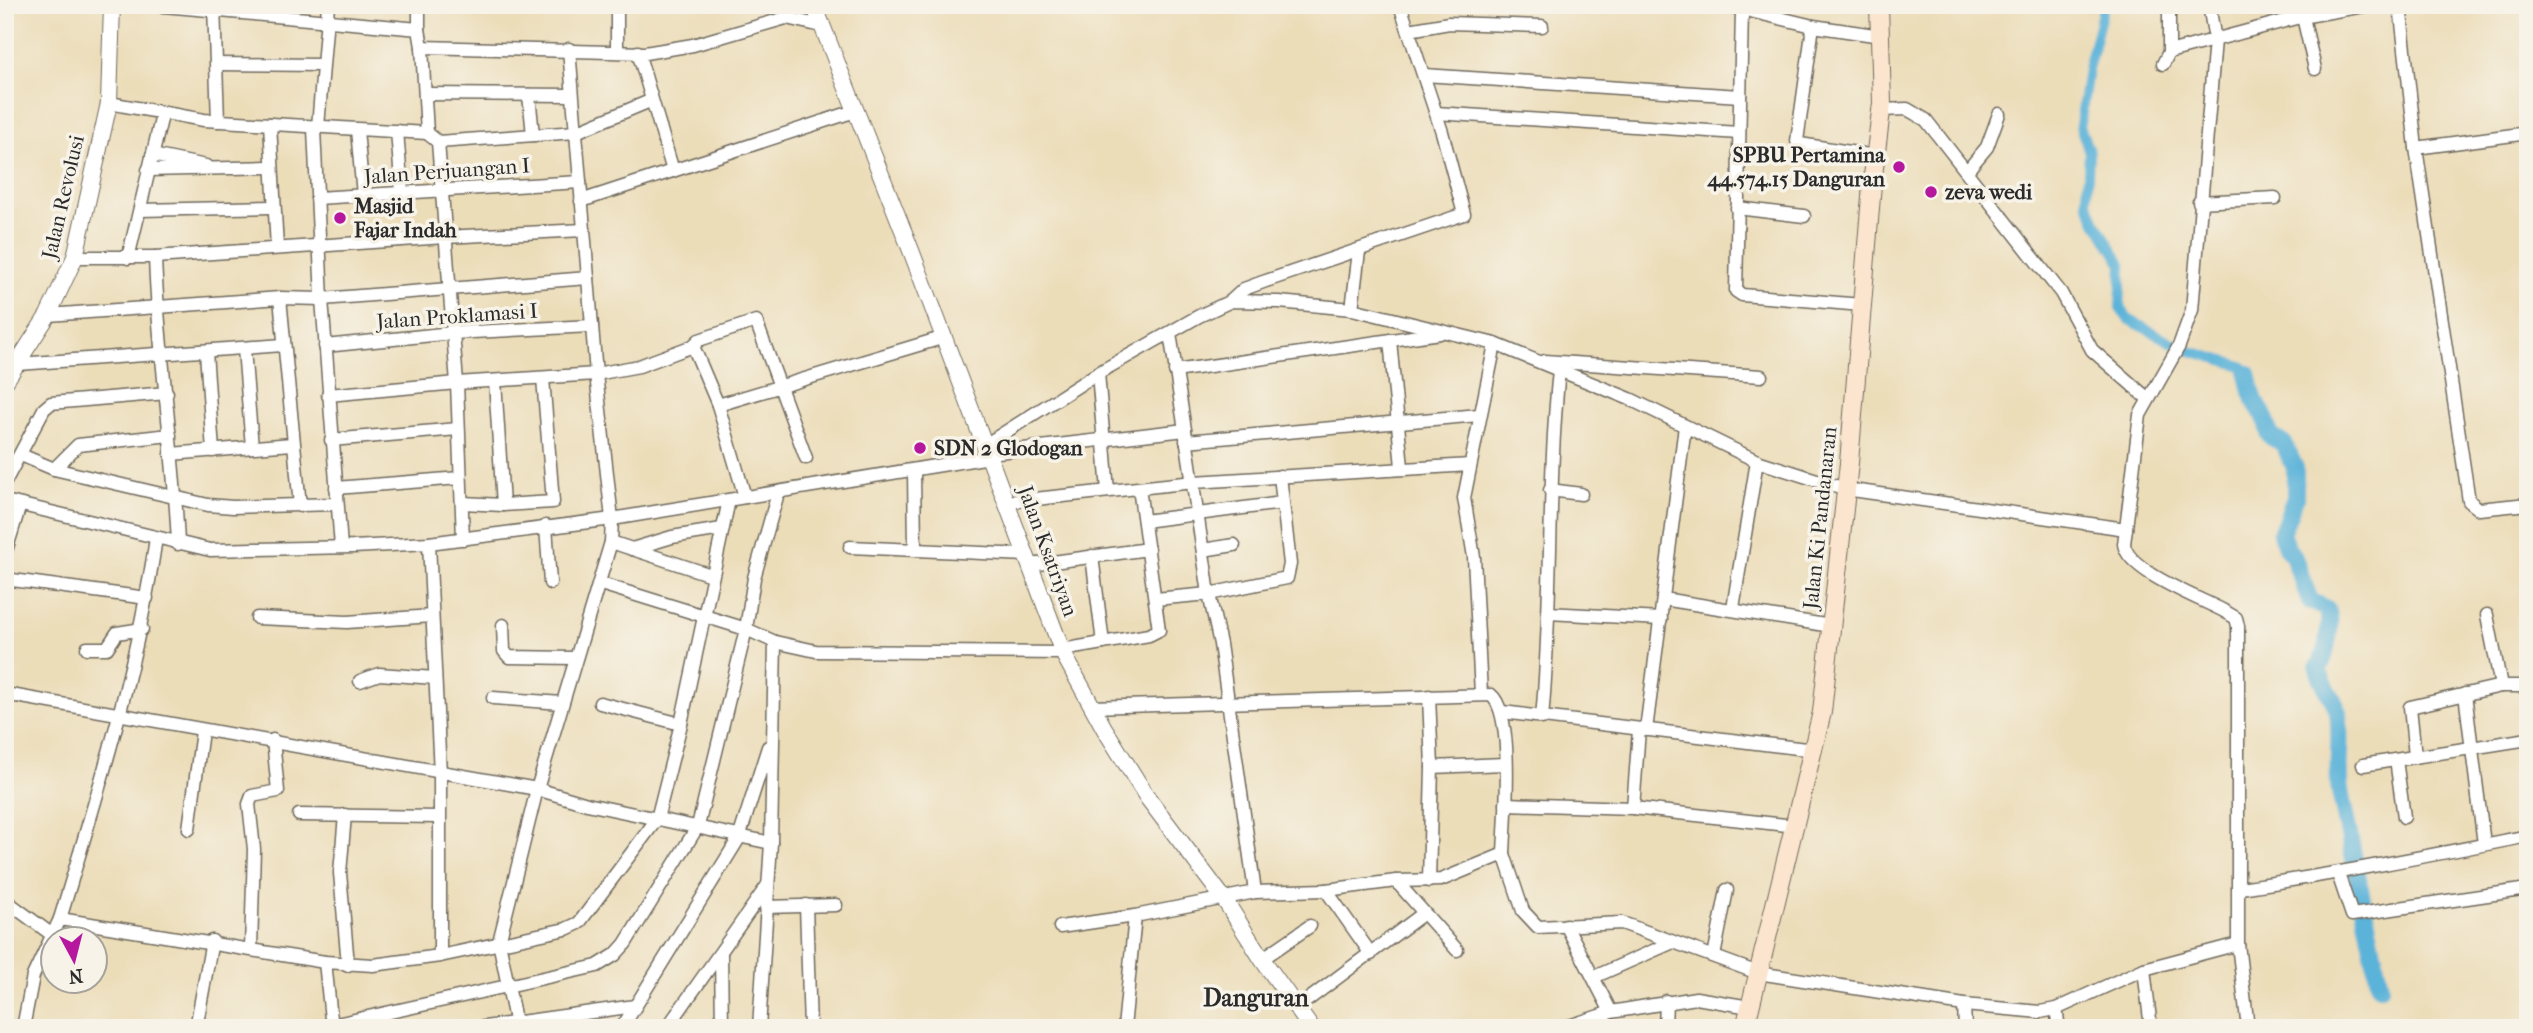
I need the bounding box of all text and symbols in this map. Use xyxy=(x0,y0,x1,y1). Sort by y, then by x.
street label: Jalan Revolusi xyxy=(37,133,89,263)
place label: SPBU Pertamina 44.574.15 Danguran xyxy=(1706,143,1886,192)
street label: Jalan Perjuangan I xyxy=(361,153,531,189)
marker: SPBU Pertamina 44.574.15 Danguran xyxy=(1891,159,1907,175)
place label: zeva wedi xyxy=(1944,180,2033,204)
marker: zeva wedi xyxy=(1923,184,1939,200)
place label: Masjid Fajar Indah xyxy=(353,194,457,242)
marker: Masjid Fajar Indah xyxy=(332,210,348,226)
street label: Jalan Proklamasi I xyxy=(374,298,538,334)
street label: Jalan Ki Pandanaran xyxy=(1798,425,1842,612)
place label: SDN 2 Glodogan xyxy=(934,436,1083,460)
marker: SDN 2 Glodogan xyxy=(912,440,928,456)
street label: Jalan Ksatriyan xyxy=(1013,481,1083,620)
north arrow xyxy=(38,925,108,995)
text: N xyxy=(67,964,84,988)
district label: Danguran xyxy=(1203,984,1310,1012)

